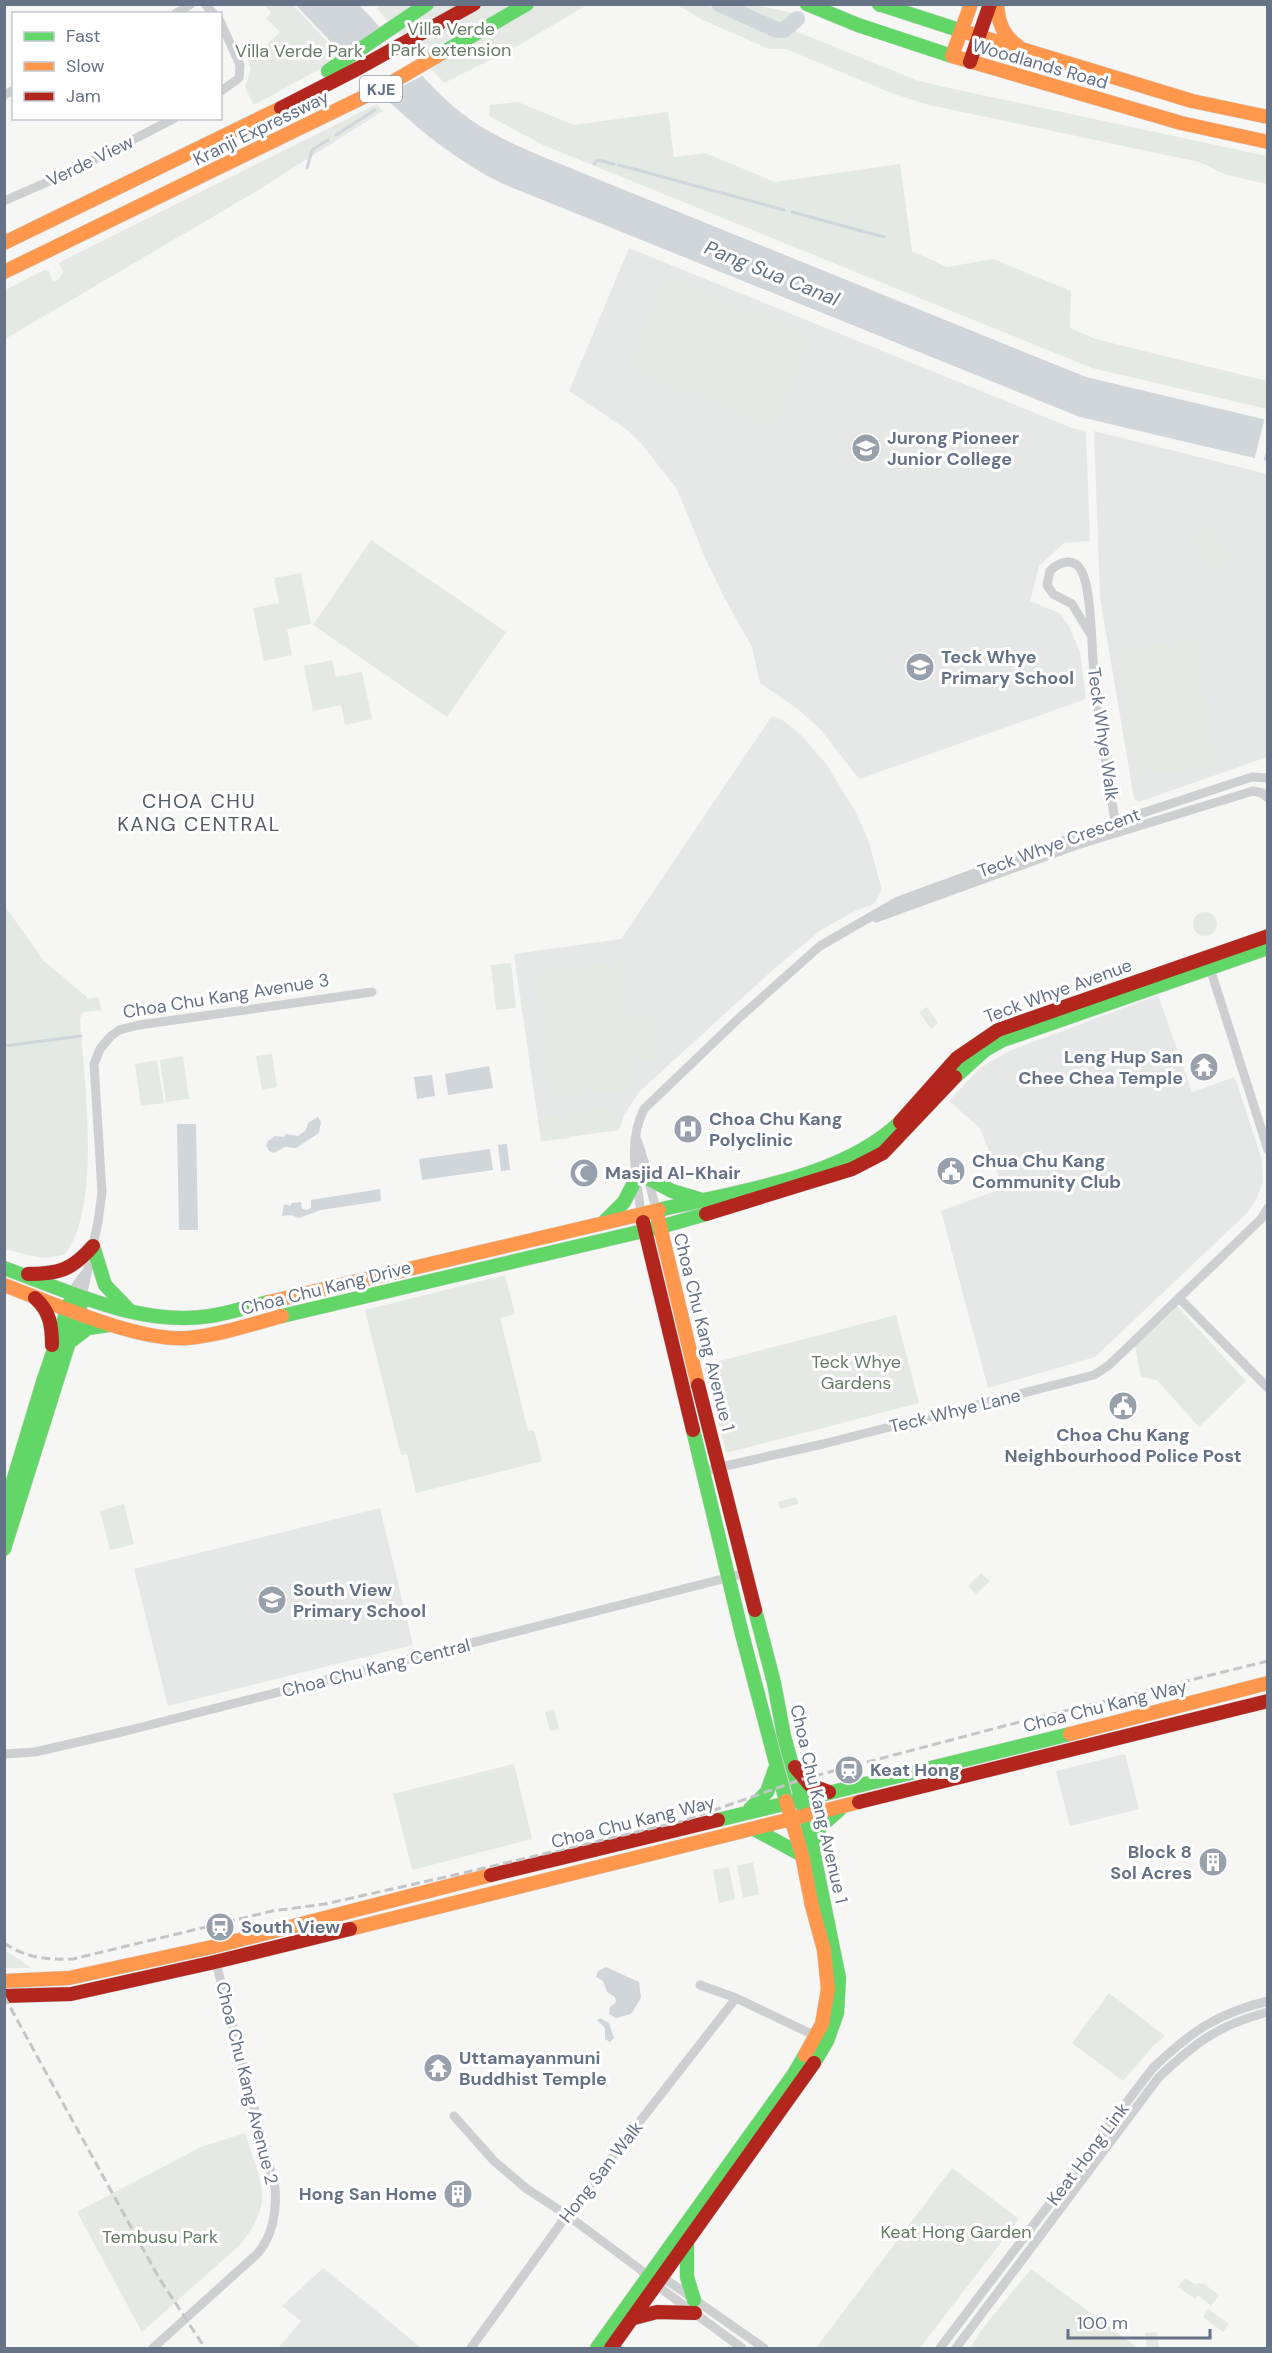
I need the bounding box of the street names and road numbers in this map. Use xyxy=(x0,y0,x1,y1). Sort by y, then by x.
street label: Woodlands Road xyxy=(969,33,1111,95)
road number: KJE xyxy=(360,76,402,102)
street label: Kranji Expressway xyxy=(189,85,333,171)
street label: Verde View xyxy=(43,130,138,192)
street label: Teck Whye Walk xyxy=(1082,666,1124,802)
street label: Teck Whye Crescent xyxy=(975,802,1143,884)
street label: Teck Whye Avenue xyxy=(981,953,1135,1029)
street label: Choa Chu Kang Avenue 3 xyxy=(121,968,331,1024)
street label: Choa Chu Kang Avenue 1 xyxy=(668,1230,740,1434)
street label: Choa Chu Kang Drive xyxy=(238,1255,414,1321)
street label: Teck Whye Lane xyxy=(887,1383,1023,1439)
street label: Choa Chu Kang Central xyxy=(279,1633,473,1703)
street label: Choa Chu Kang Way xyxy=(1021,1674,1189,1738)
street label: Choa Chu Kang Avenue 1 xyxy=(784,1702,854,1906)
street label: Choa Chu Kang Way xyxy=(549,1790,717,1854)
street label: Choa Chu Kang Avenue 2 xyxy=(210,1979,284,2187)
street label: Keat Hong Link xyxy=(1041,2098,1135,2210)
street label: Hong San Walk xyxy=(554,2116,648,2228)

